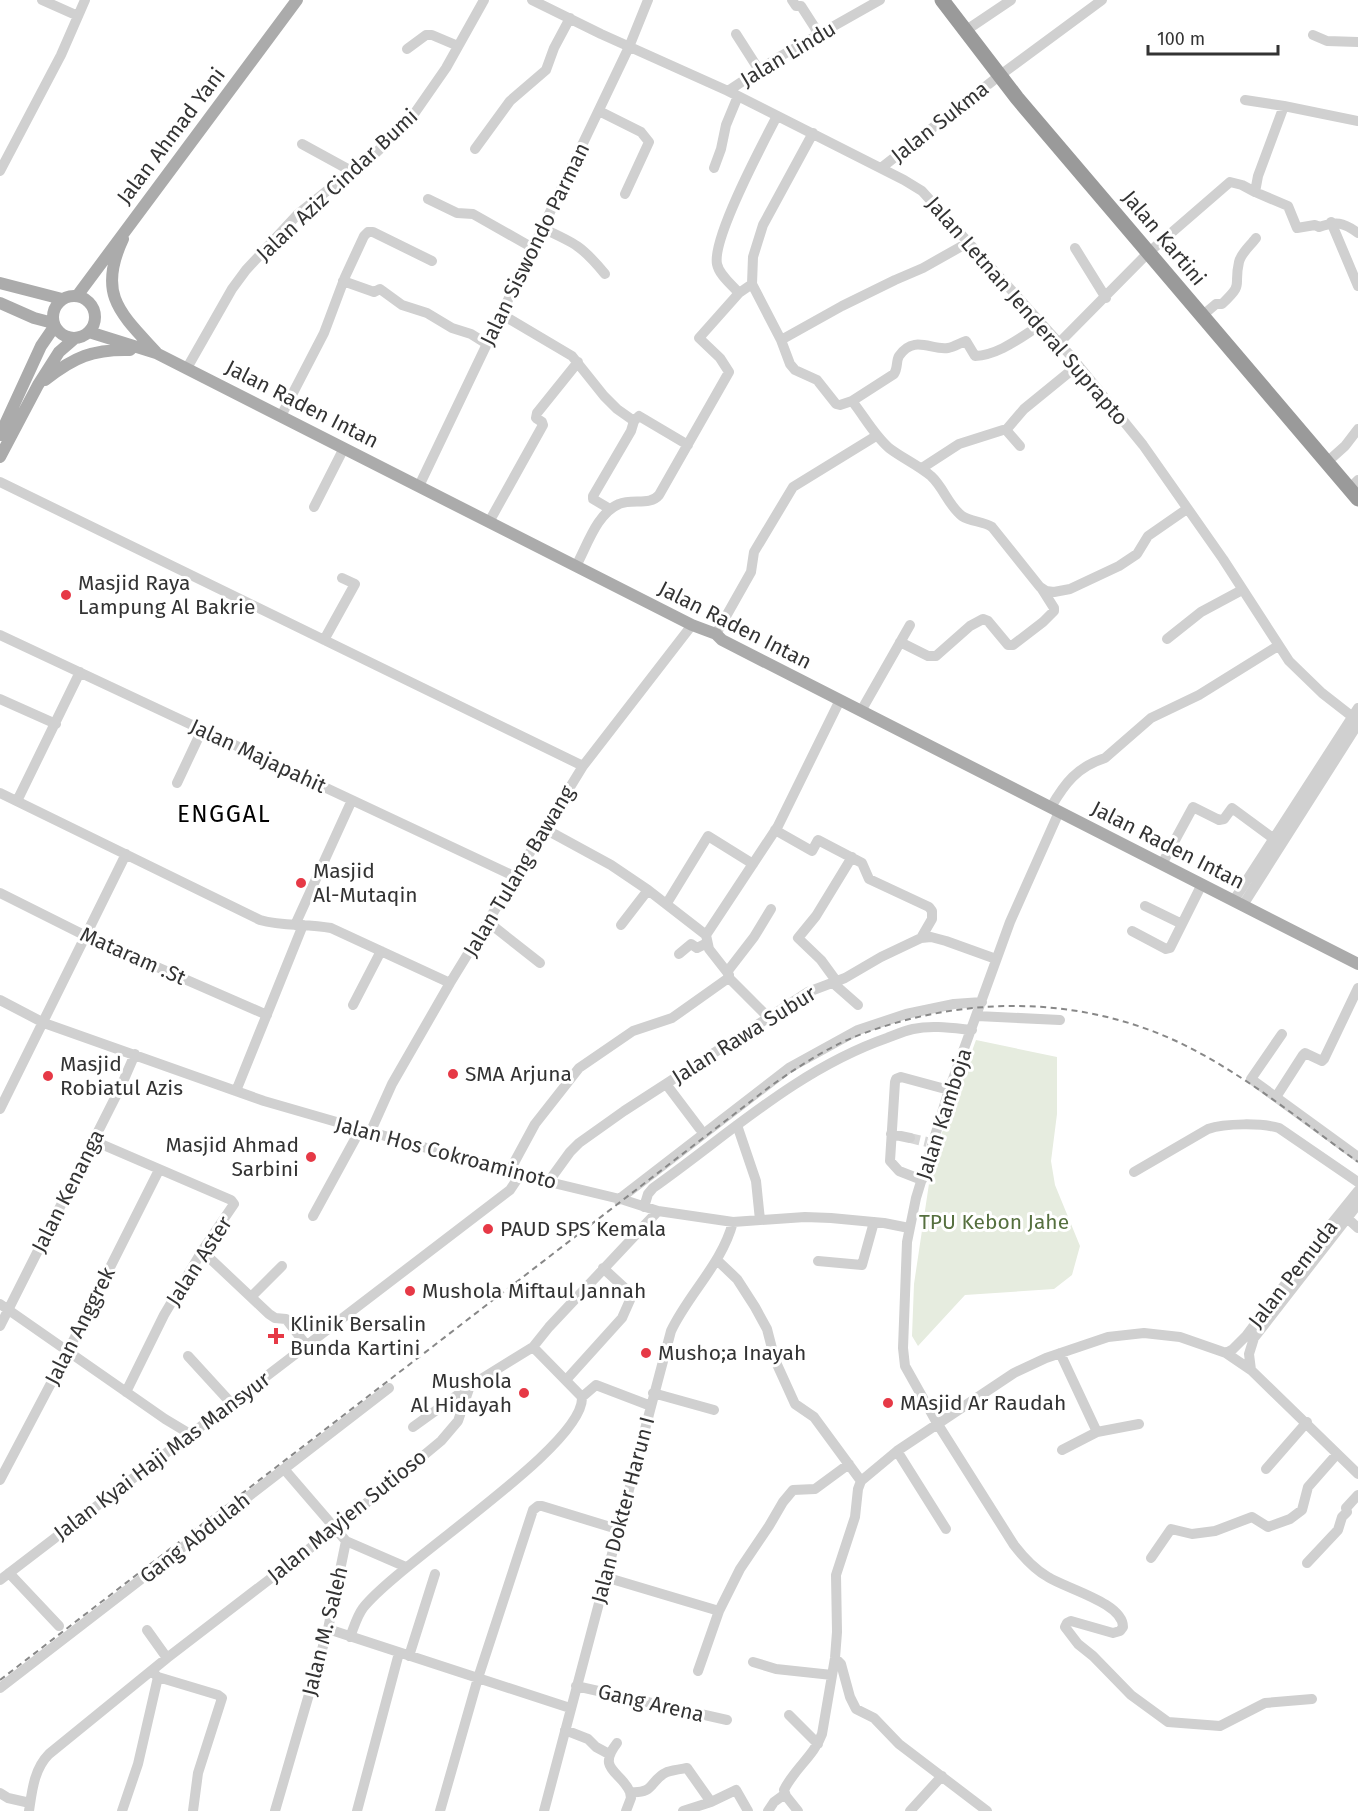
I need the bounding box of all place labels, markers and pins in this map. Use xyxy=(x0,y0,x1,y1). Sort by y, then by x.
place label: Masjid Raya Lampung Al Bakrie xyxy=(78,570,255,620)
marker: Masjid Raya Lampung Al Bakrie xyxy=(59,588,73,602)
place label: Masjid Al-Mutaqin xyxy=(313,858,418,908)
marker: Masjid Al-Mutaqin xyxy=(294,876,308,890)
place label: Masjid Robiatul Azis xyxy=(60,1051,183,1101)
place label: SMA Arjuna xyxy=(465,1061,572,1087)
marker: SMA Arjuna xyxy=(446,1067,460,1081)
marker: Masjid Robiatul Azis xyxy=(41,1069,55,1083)
place label: Masjid Ahmad Sarbini xyxy=(165,1132,299,1182)
marker: Masjid Ahmad Sarbini xyxy=(304,1150,318,1164)
place label: PAUD SPS Kemala xyxy=(500,1216,666,1242)
marker: PAUD SPS Kemala xyxy=(481,1222,495,1236)
place label: Mushola Miftaul Jannah xyxy=(422,1278,646,1304)
marker: Mushola Miftaul Jannah xyxy=(403,1284,417,1298)
place label: Klinik Bersalin Bunda Kartini xyxy=(290,1311,426,1361)
marker: Klinik Bersalin Bunda Kartini xyxy=(267,1327,285,1345)
place label: Musho;a Inayah xyxy=(658,1340,806,1366)
marker: Musho;a Inayah xyxy=(639,1346,653,1360)
place label: Mushola Al Hidayah xyxy=(411,1368,512,1418)
marker: Mushola Al Hidayah xyxy=(517,1386,531,1400)
place label: MAsjid Ar Raudah xyxy=(900,1390,1066,1416)
marker: MAsjid Ar Raudah xyxy=(881,1396,895,1410)

